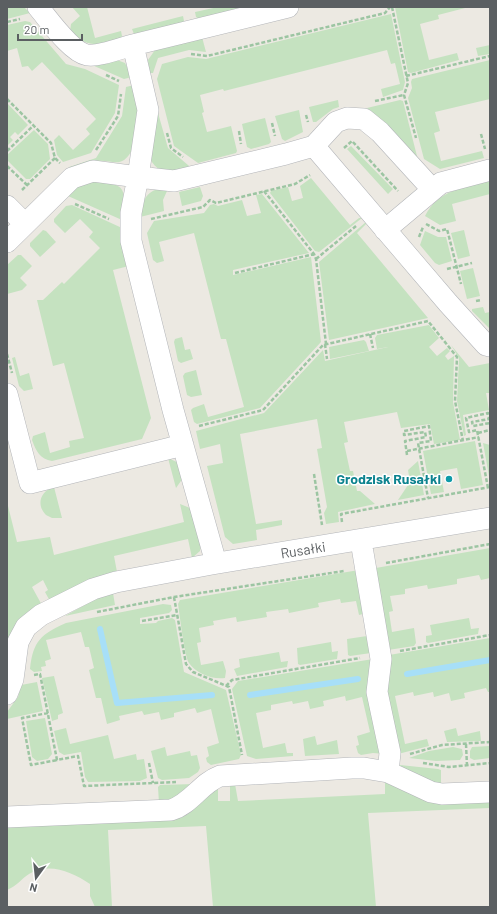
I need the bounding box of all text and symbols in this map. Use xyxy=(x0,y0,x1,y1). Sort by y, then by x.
scale bar xyxy=(18,16,82,42)
text: 20 m xyxy=(24,22,50,36)
place label: Grodzisk Rusałki xyxy=(336,470,441,487)
marker: Grodzisk Rusałki xyxy=(444,474,454,484)
street label: Rusałki xyxy=(279,538,327,561)
north arrow xyxy=(16,858,56,898)
text: N xyxy=(28,881,39,895)

